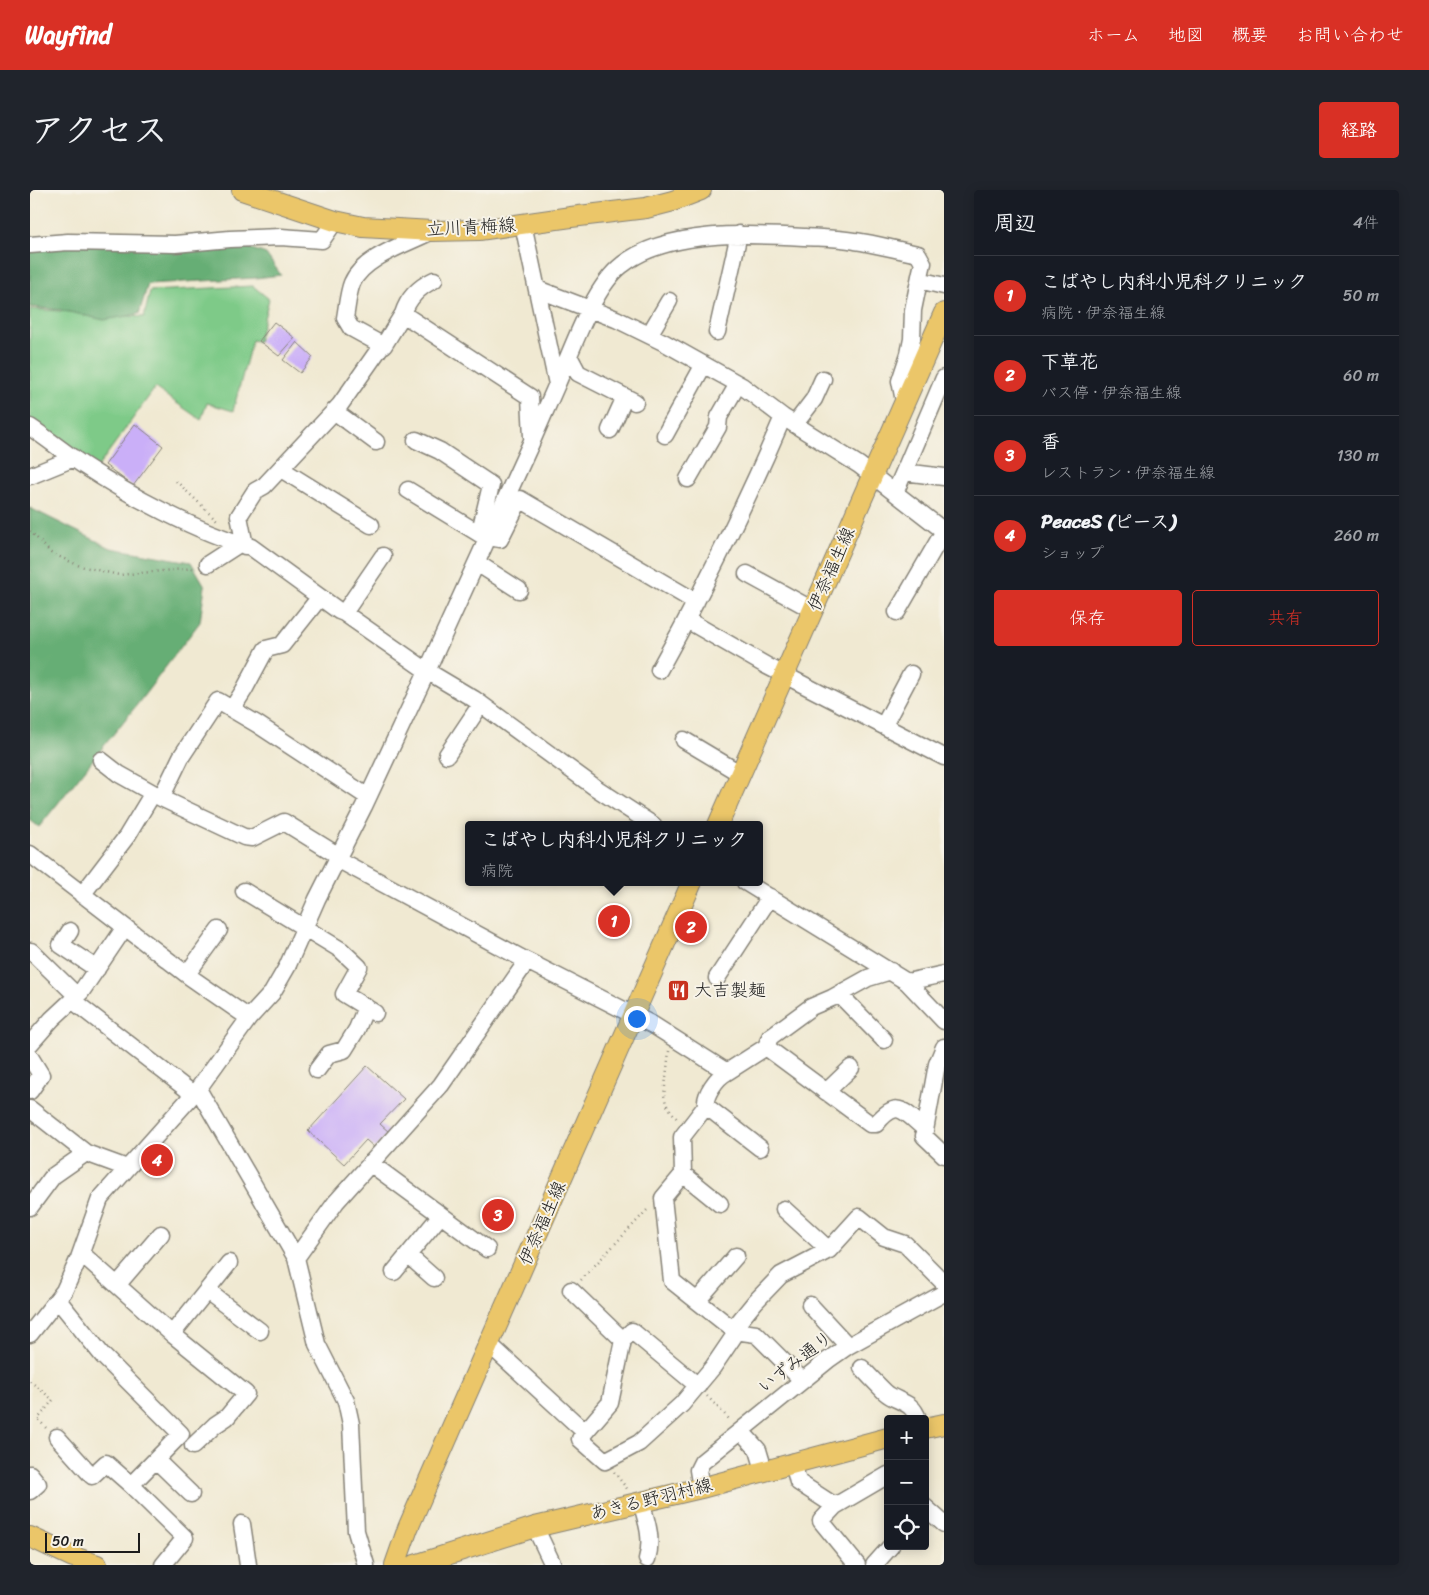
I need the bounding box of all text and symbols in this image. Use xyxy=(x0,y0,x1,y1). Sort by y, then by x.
text: Wayfind xyxy=(25,14,111,56)
text: ホーム xyxy=(1087,19,1140,51)
text: 地図 xyxy=(1168,19,1204,51)
text: 概要 xyxy=(1232,19,1268,51)
text: お問い合わせ xyxy=(1296,19,1404,51)
text: アクセス xyxy=(30,99,168,161)
button: 経路 xyxy=(1319,102,1399,158)
text: 周辺 xyxy=(994,204,1036,242)
text: 4件 xyxy=(1353,208,1379,237)
street label: 立川青梅線 xyxy=(425,209,517,245)
text: こばやし内科小児科クリニック xyxy=(1041,265,1307,298)
text: 1 xyxy=(1007,281,1013,310)
text: 50 m xyxy=(1343,281,1379,310)
text: 病院 · 伊奈福生線 xyxy=(1041,298,1166,327)
text: 下草花 xyxy=(1041,345,1098,378)
text: 2 xyxy=(1005,361,1015,390)
text: 60 m xyxy=(1343,361,1379,390)
text: バス停 · 伊奈福生線 xyxy=(1041,378,1182,407)
text: 香 xyxy=(1041,425,1060,458)
text: 3 xyxy=(1006,441,1014,470)
text: 130 m xyxy=(1337,441,1379,470)
text: レストラン · 伊奈福生線 xyxy=(1041,458,1215,487)
text: PeaceS (ピース) xyxy=(1041,505,1176,538)
street label: 伊奈福生線 xyxy=(798,521,864,617)
text: 4 xyxy=(1005,521,1015,550)
text: 260 m xyxy=(1334,521,1379,550)
text: ショップ xyxy=(1041,538,1104,567)
button: 保存 xyxy=(994,590,1182,646)
button: 共有 xyxy=(1192,590,1379,646)
popup xyxy=(465,821,763,886)
text: こばやし内科小児科クリニック xyxy=(481,823,747,856)
text: 病院 xyxy=(481,856,513,885)
pin: 1 xyxy=(598,902,630,940)
pin: 2 xyxy=(675,908,707,946)
place label: 大吉製麺 xyxy=(694,974,766,1006)
restaurant icon: 大吉製麺 xyxy=(666,978,690,1002)
your location xyxy=(624,1006,650,1032)
pin: 4 xyxy=(141,1141,173,1179)
street label: 伊奈福生線 xyxy=(509,1175,575,1271)
pin: 3 xyxy=(482,1196,514,1234)
street label: いずみ通り xyxy=(750,1322,840,1402)
map controls xyxy=(884,1415,929,1550)
button: + xyxy=(884,1415,929,1460)
button: − xyxy=(884,1460,929,1505)
street label: あきる野羽村線 xyxy=(586,1468,716,1530)
button: locate xyxy=(884,1505,929,1550)
text: 50 m xyxy=(52,1529,84,1554)
scale bar xyxy=(45,1530,140,1553)

